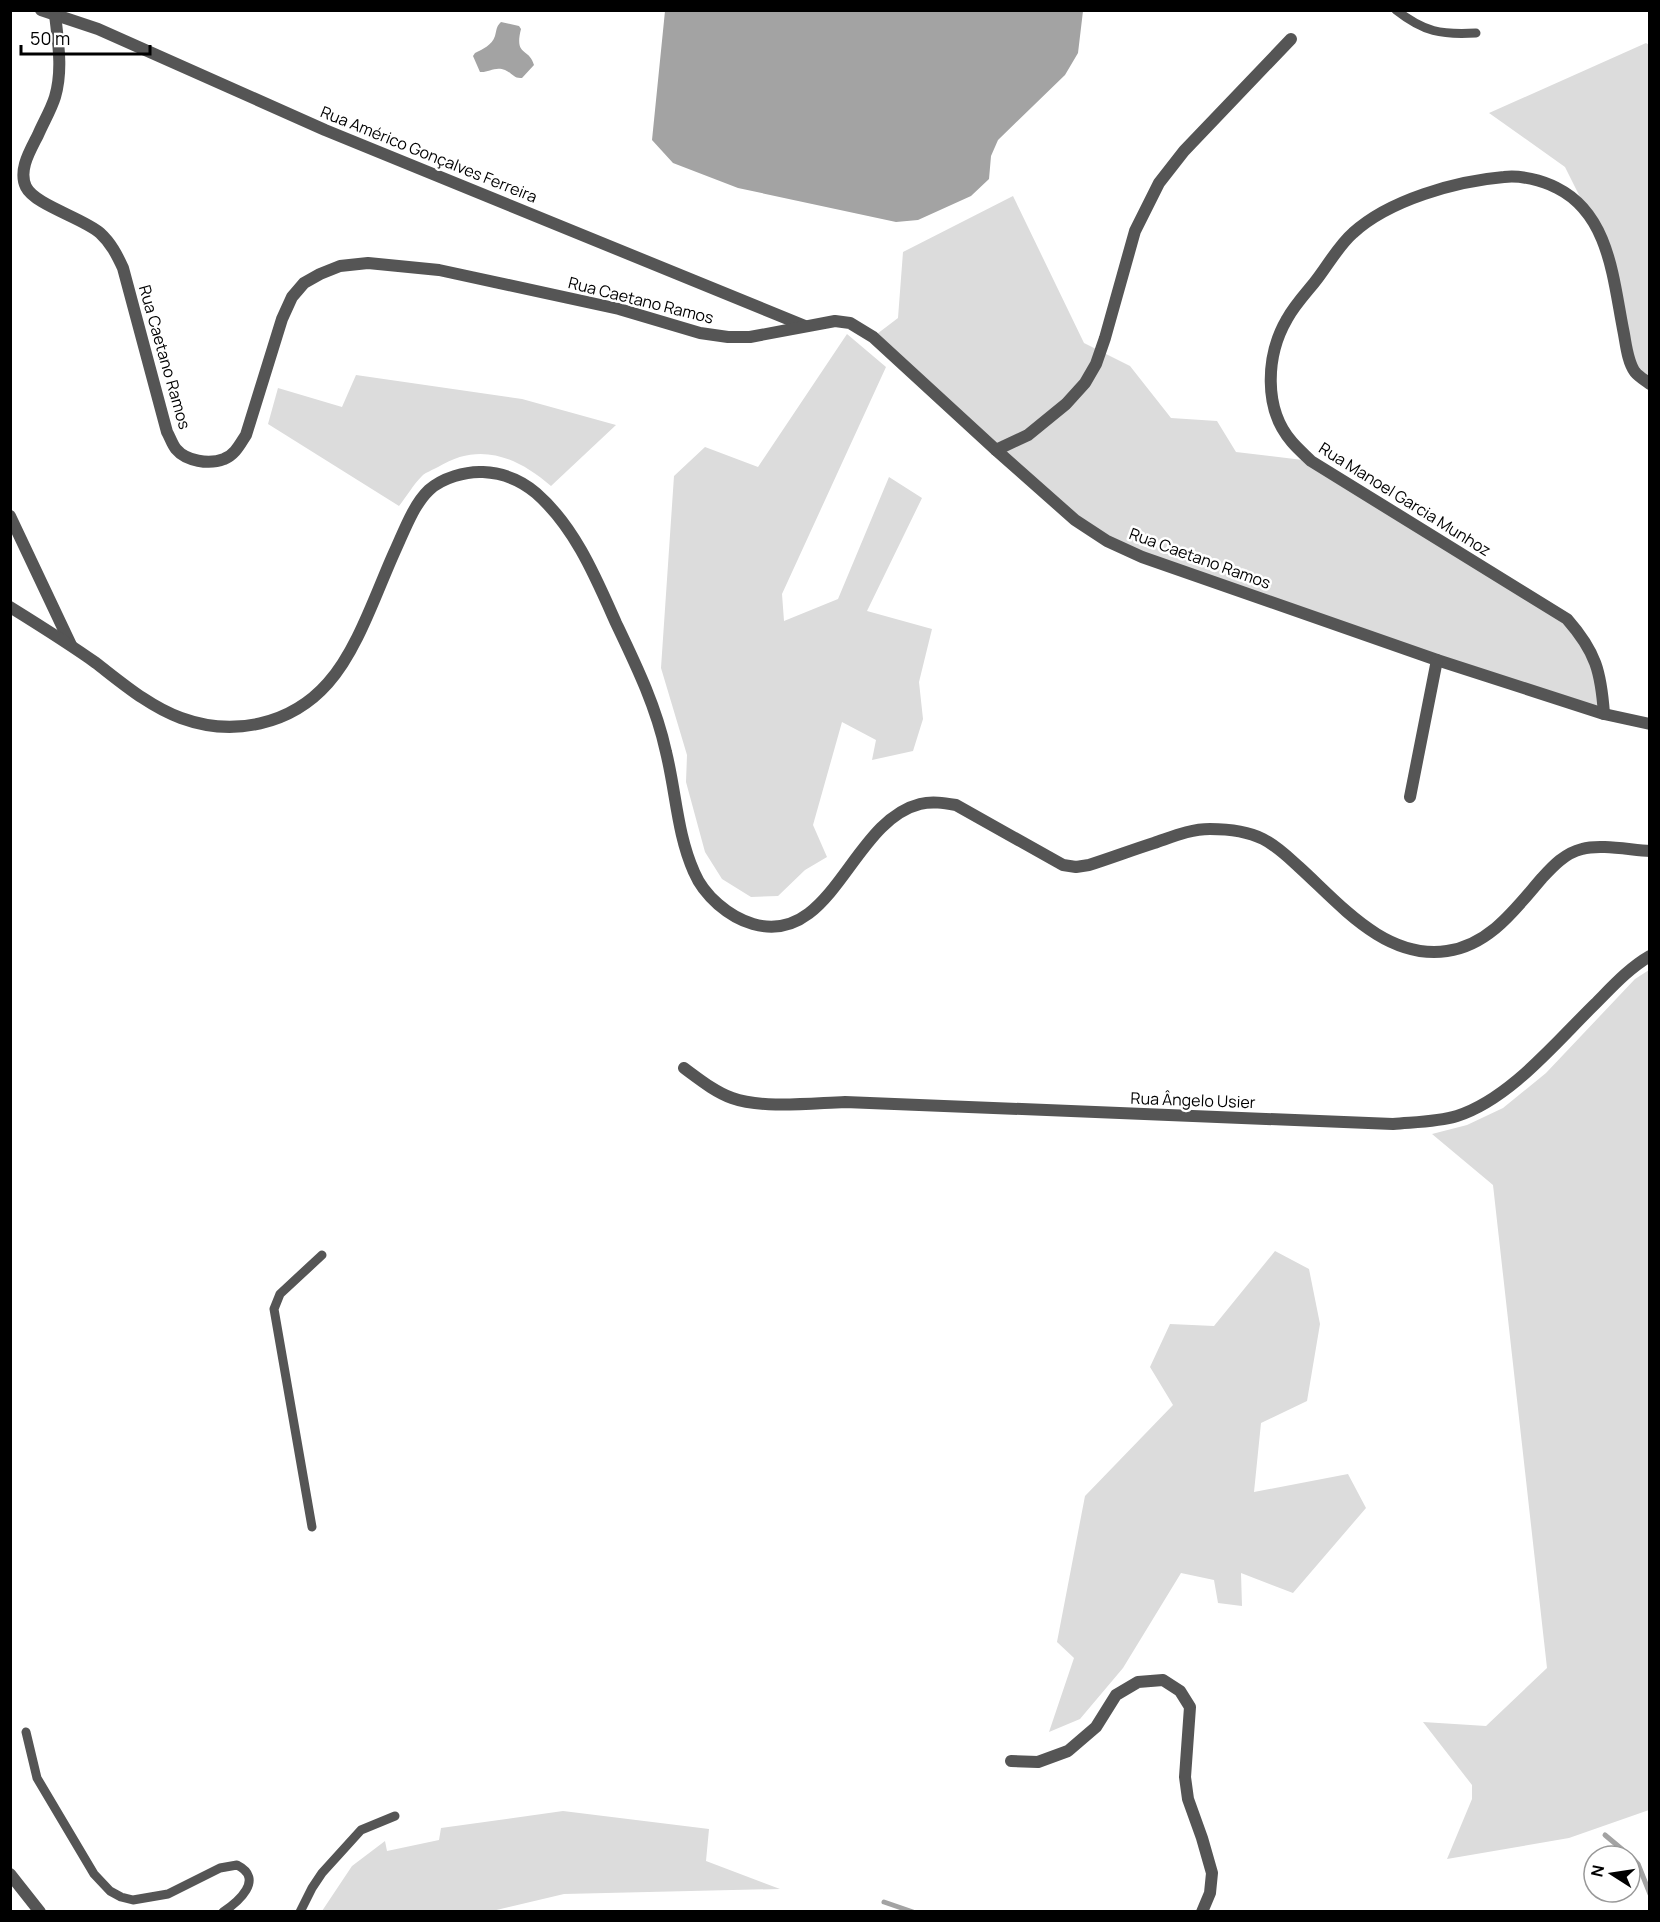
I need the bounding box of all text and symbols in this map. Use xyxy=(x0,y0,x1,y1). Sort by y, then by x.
scale bar xyxy=(21,18,150,56)
text: 50 m xyxy=(30,26,70,50)
street label: Rua Américo Gonçalves Ferreira xyxy=(317,100,541,208)
street label: Rua Caetano Ramos xyxy=(566,271,716,329)
street label: Rua Caetano Ramos xyxy=(134,282,196,432)
street label: Rua Manoel Garcia Munhoz xyxy=(1315,437,1495,561)
street label: Rua Caetano Ramos xyxy=(1126,522,1274,594)
street label: Rua Ângelo Usier xyxy=(1130,1087,1256,1113)
north arrow xyxy=(1582,1844,1642,1904)
text: N xyxy=(1585,1863,1609,1879)

